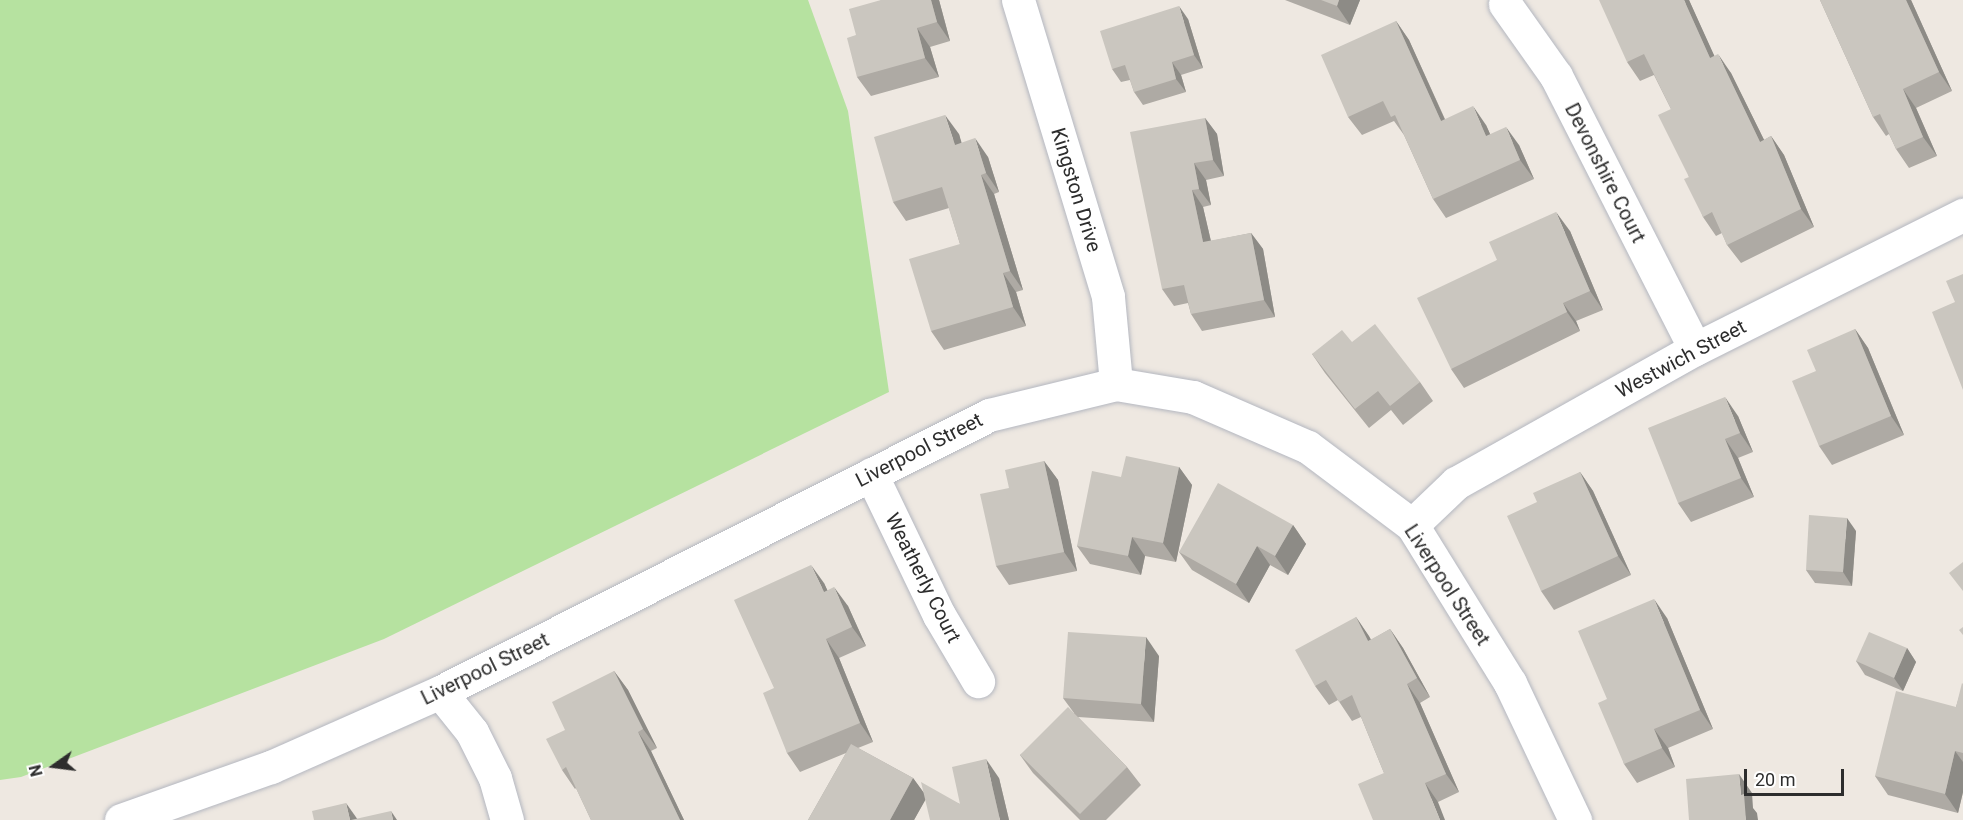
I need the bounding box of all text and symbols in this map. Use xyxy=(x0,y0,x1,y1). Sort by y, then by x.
street label: Devonshire Court xyxy=(1560,99,1650,247)
street label: Kingston Drive xyxy=(1046,125,1106,255)
street label: Westwich Street xyxy=(1612,315,1750,403)
street label: Liverpool Street xyxy=(852,408,986,492)
street label: Weatherly Court xyxy=(880,509,966,647)
street label: Liverpool Street xyxy=(1399,520,1495,650)
street label: Liverpool Street xyxy=(417,628,553,710)
north arrow xyxy=(24,736,84,796)
scale bar xyxy=(1747,757,1848,795)
text: N xyxy=(25,763,47,778)
text: 20 m xyxy=(1755,769,1795,790)

